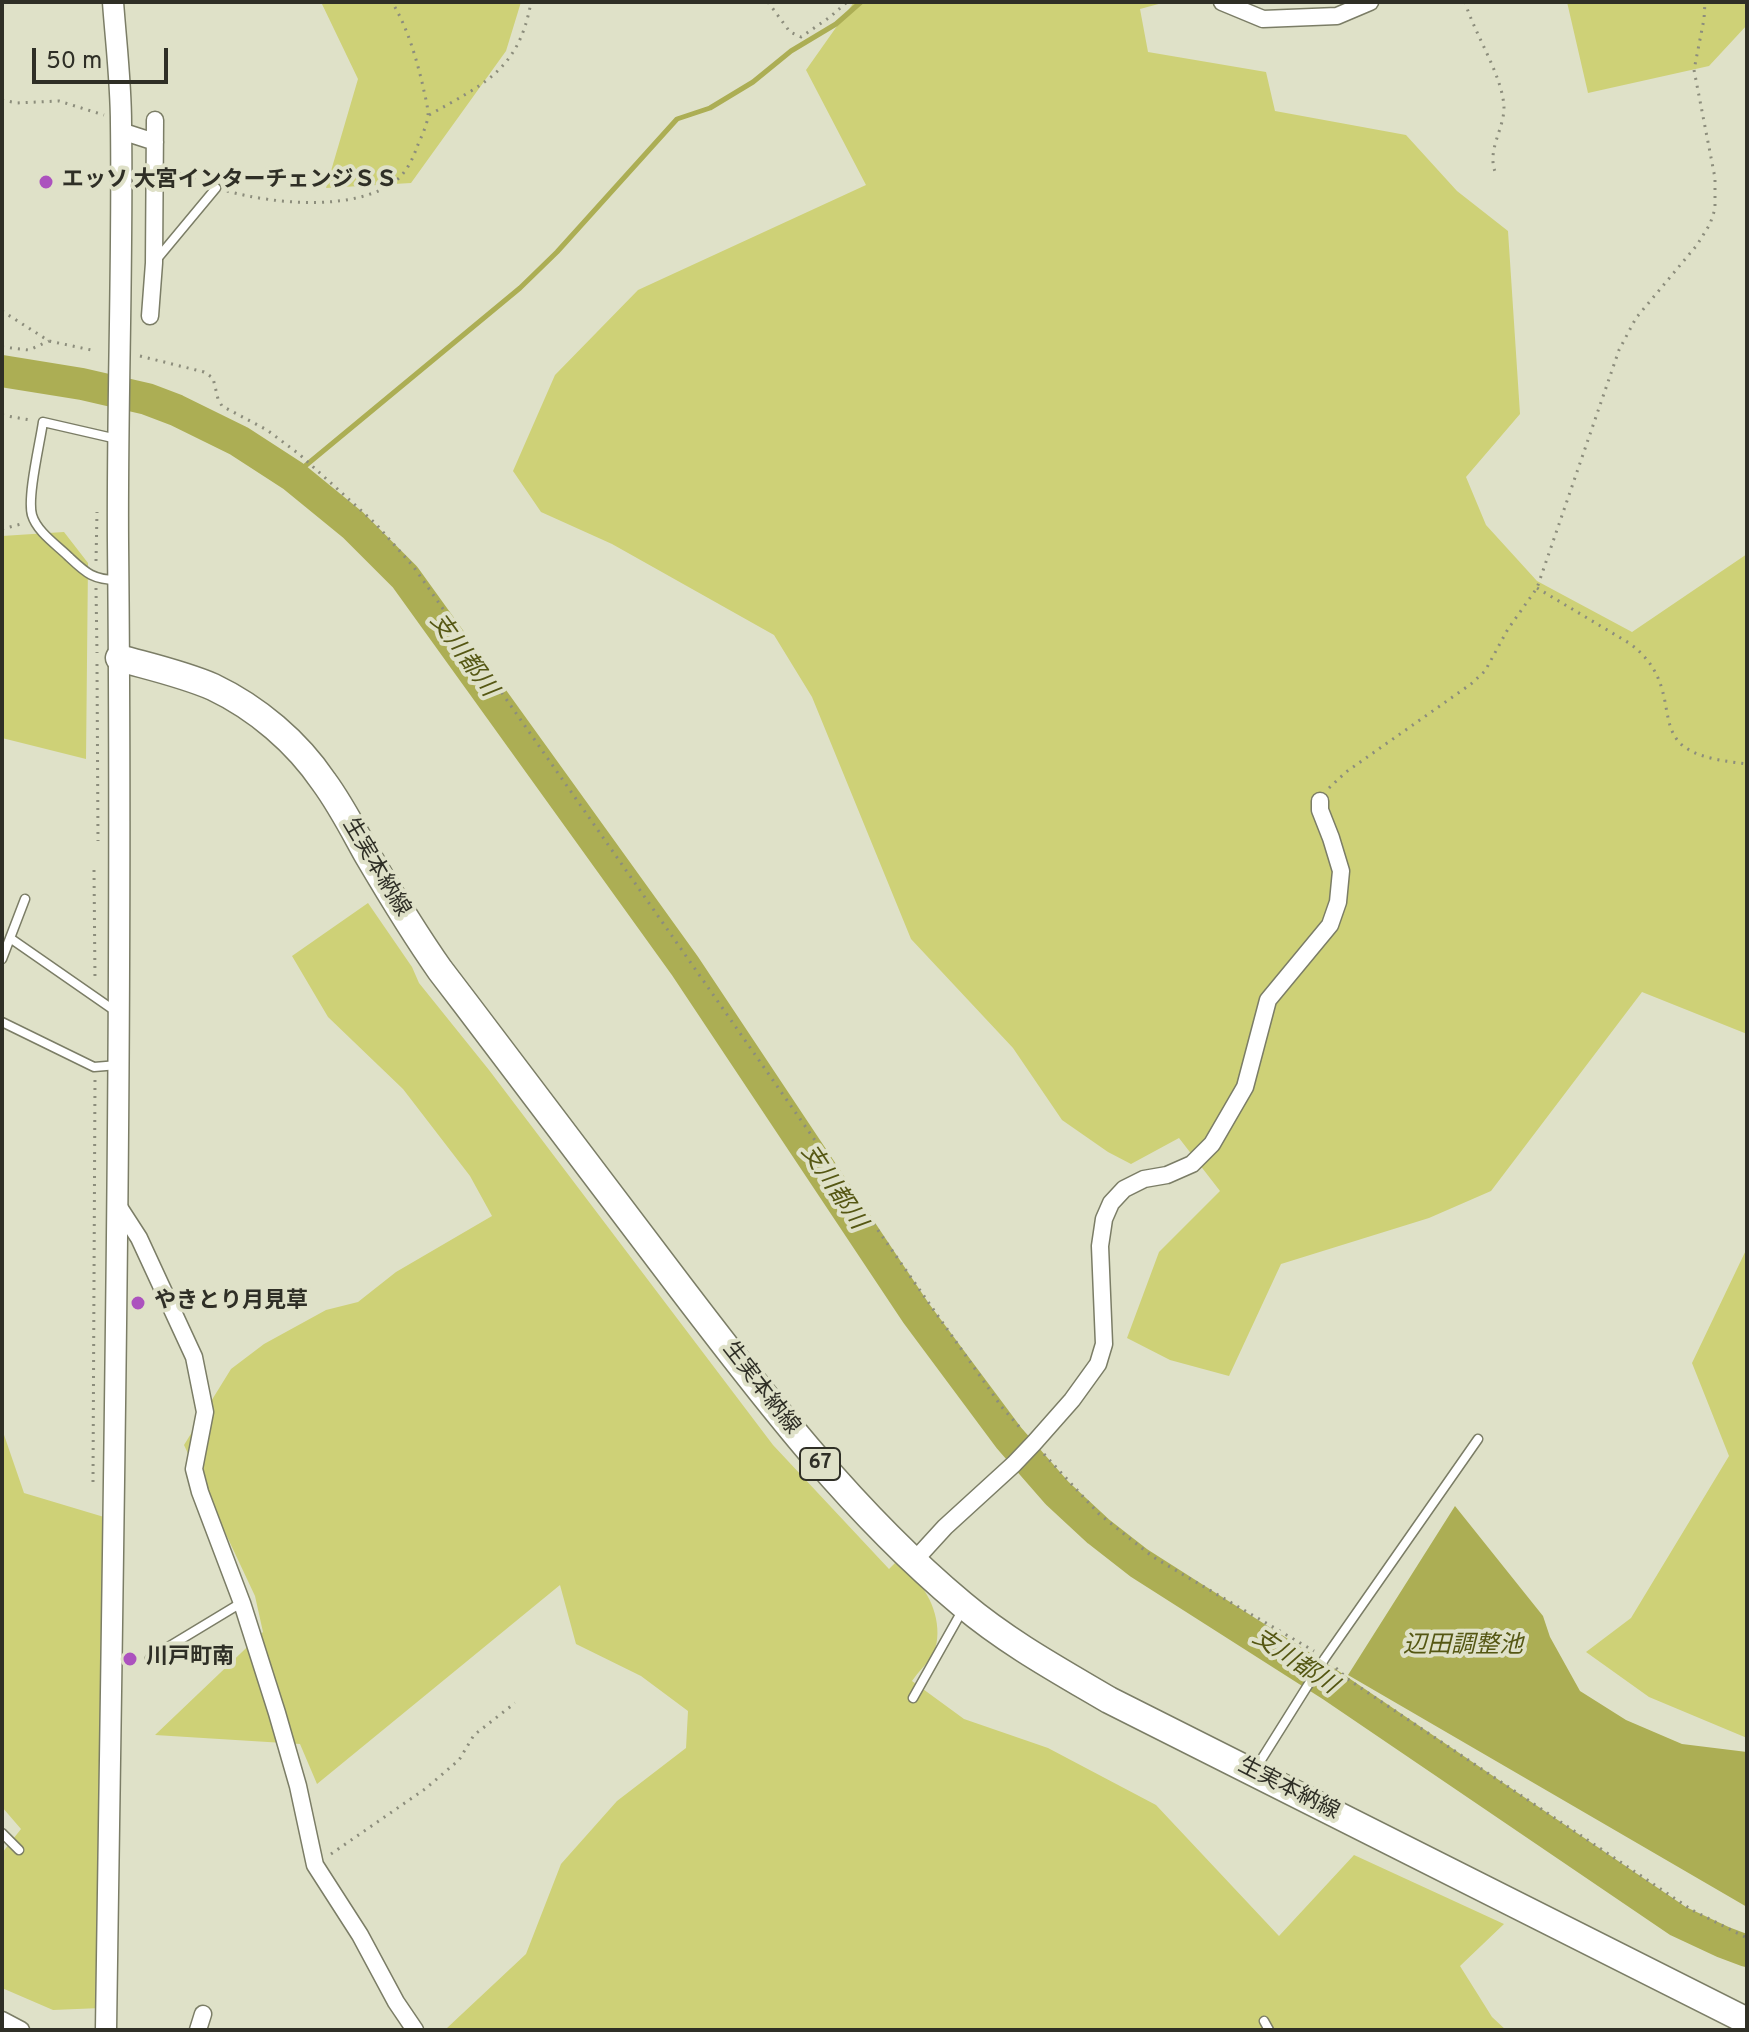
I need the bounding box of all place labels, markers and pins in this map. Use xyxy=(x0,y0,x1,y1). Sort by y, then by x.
place label: エッソ 大宮インターチェンジＳＳ xyxy=(62,169,397,195)
marker: エッソ 大宮インターチェンジＳＳ xyxy=(37,173,55,191)
place label: やきとり月見草 xyxy=(154,1290,308,1316)
marker: やきとり月見草 xyxy=(129,1294,147,1312)
place label: 川戸町南 xyxy=(146,1646,234,1672)
marker: 川戸町南 xyxy=(121,1650,139,1668)

